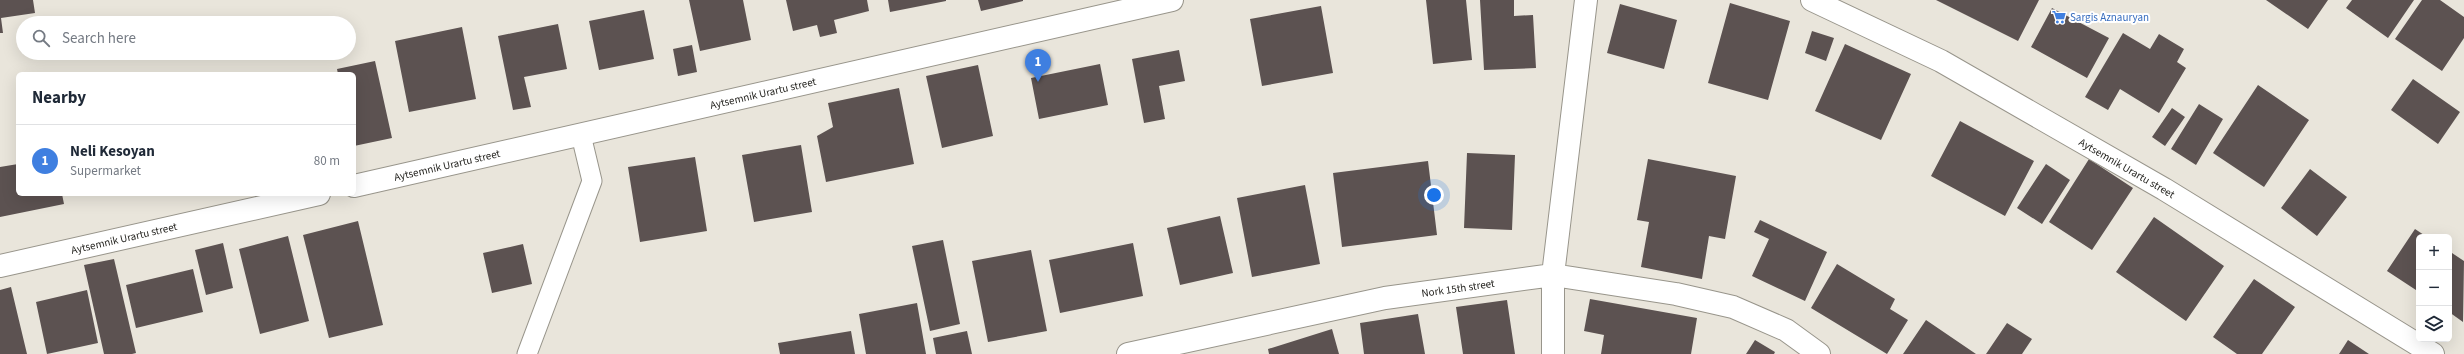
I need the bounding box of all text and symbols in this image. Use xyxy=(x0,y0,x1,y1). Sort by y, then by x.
supermarket icon: Sargis Aznauryan xyxy=(2051,9,2067,25)
place label: Sargis Aznauryan xyxy=(2070,10,2149,25)
search box xyxy=(16,16,356,60)
icon: search xyxy=(30,27,52,49)
text: Search here xyxy=(62,28,136,49)
pin: 1 xyxy=(1025,49,1051,82)
street label: Aytsemnik Urartu street xyxy=(709,74,818,113)
text: Nearby xyxy=(32,86,86,110)
street label: Aytsemnik Urartu street xyxy=(2076,135,2178,202)
text: Neli Kesoyan xyxy=(70,141,155,162)
street label: Aytsemnik Urartu street xyxy=(393,146,502,185)
text: 1 xyxy=(42,152,48,170)
text: 80 m xyxy=(314,152,340,170)
text: Supermarket xyxy=(70,162,141,180)
your location xyxy=(1424,185,1444,205)
street label: Aytsemnik Urartu street xyxy=(70,219,179,258)
map controls xyxy=(2416,234,2452,342)
button: + xyxy=(2416,234,2452,270)
button: − xyxy=(2416,270,2452,306)
street label: Nork 15th street xyxy=(1421,276,1496,301)
button: layers xyxy=(2416,306,2452,342)

